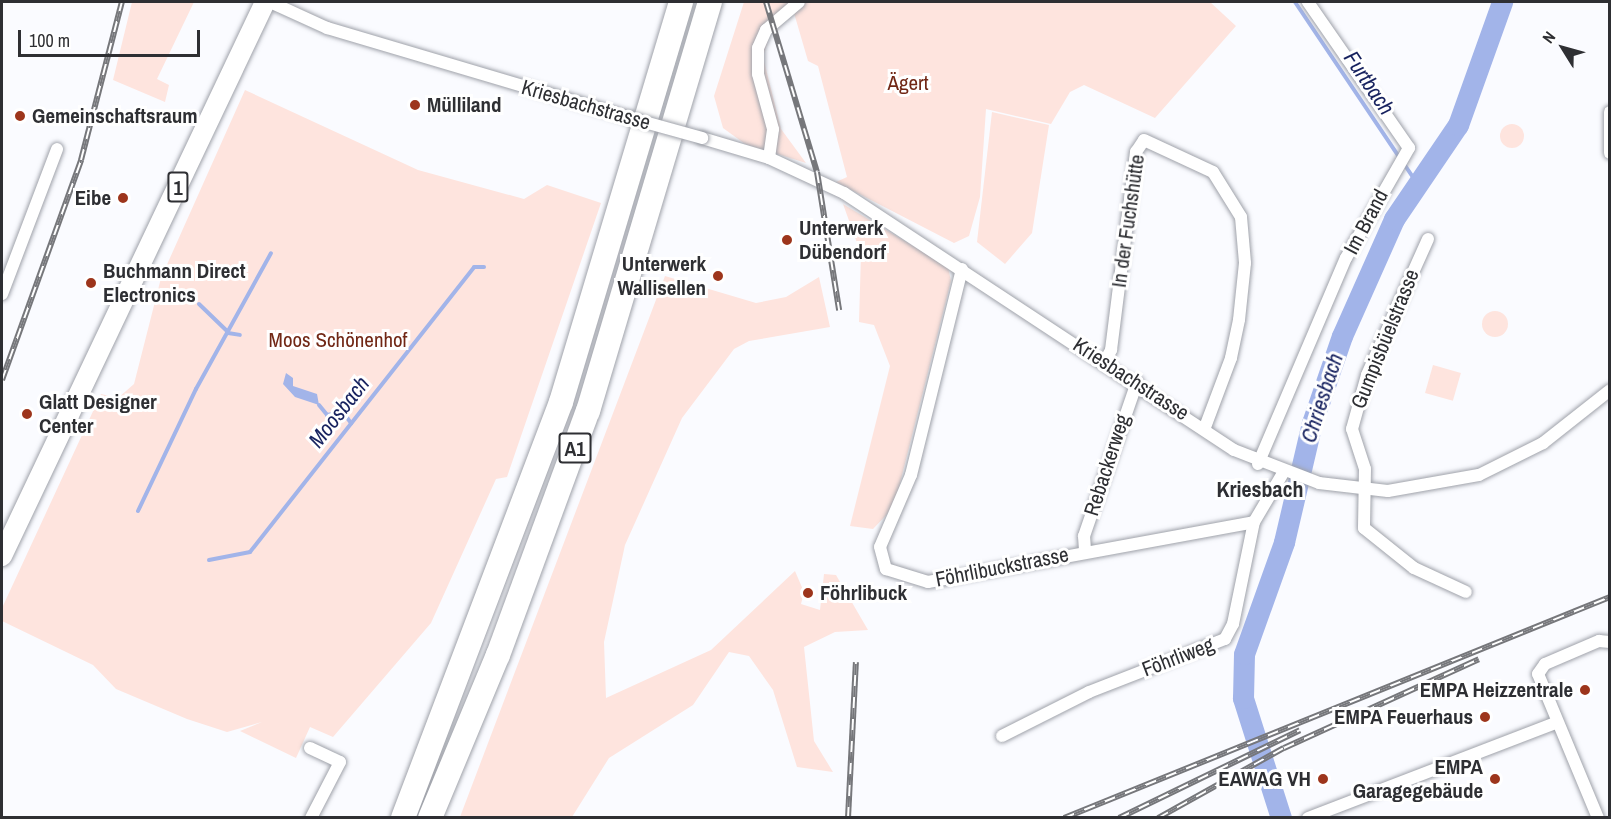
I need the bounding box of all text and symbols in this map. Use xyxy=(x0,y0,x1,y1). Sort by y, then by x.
scale bar xyxy=(21,18,202,56)
north arrow xyxy=(1533,18,1593,78)
text: N xyxy=(1537,27,1560,48)
text: 100 m xyxy=(29,28,70,53)
water label: Furtbach xyxy=(1338,46,1400,120)
park label: Ägert xyxy=(887,70,929,96)
street label: Kriesbachstrasse xyxy=(519,75,653,135)
place label: Mülliland xyxy=(427,92,502,118)
marker: Mülliland xyxy=(408,98,422,112)
place label: Gemeinschaftsraum xyxy=(32,103,198,129)
marker: Gemeinschaftsraum xyxy=(13,109,27,123)
street label: In der Fuchshütte xyxy=(1106,153,1150,289)
road number: 1 xyxy=(166,170,190,204)
place label: Eibe xyxy=(75,185,111,211)
street label: Im Brand xyxy=(1338,185,1394,259)
marker: Eibe xyxy=(116,191,130,205)
place label: Unterwerk Dübendorf xyxy=(799,215,886,265)
marker: Unterwerk Dübendorf xyxy=(780,233,794,247)
place label: Unterwerk Wallisellen xyxy=(618,251,706,301)
place label: Buchmann Direct Electronics xyxy=(103,258,246,308)
street label: Gumpisbüelstrasse xyxy=(1346,266,1424,412)
marker: Unterwerk Wallisellen xyxy=(711,269,725,283)
marker: Buchmann Direct Electronics xyxy=(84,276,98,290)
park label: Moos Schönenhof xyxy=(269,327,407,353)
street label: Kriesbachstrasse xyxy=(1068,332,1194,426)
water label: Chriesbach xyxy=(1295,350,1349,446)
water label: Moosbach xyxy=(303,371,375,453)
place label: Glatt Designer Center xyxy=(39,389,157,439)
marker: Glatt Designer Center xyxy=(20,407,34,421)
street label: Rebackerweg xyxy=(1079,411,1135,519)
road number: A1 xyxy=(558,431,592,465)
district label: Kriesbach xyxy=(1216,477,1304,503)
street label: Föhrlibuckstrasse xyxy=(933,542,1071,592)
place label: Föhrlibuck xyxy=(820,580,907,606)
marker: Föhrlibuck xyxy=(801,586,815,600)
street label: Föhrliweg xyxy=(1139,632,1217,682)
place label: EMPA Heizzentrale xyxy=(1419,677,1573,703)
marker: EMPA Heizzentrale xyxy=(1578,683,1592,697)
place label: EMPA Feuerhaus xyxy=(1333,704,1473,730)
marker: EMPA Feuerhaus xyxy=(1478,710,1492,724)
place label: EMPA Garagegebäude xyxy=(1353,754,1483,804)
place label: EAWAG VH xyxy=(1218,766,1311,792)
marker: EAWAG VH xyxy=(1316,772,1330,786)
marker: EMPA Garagegebäude xyxy=(1488,772,1502,786)

